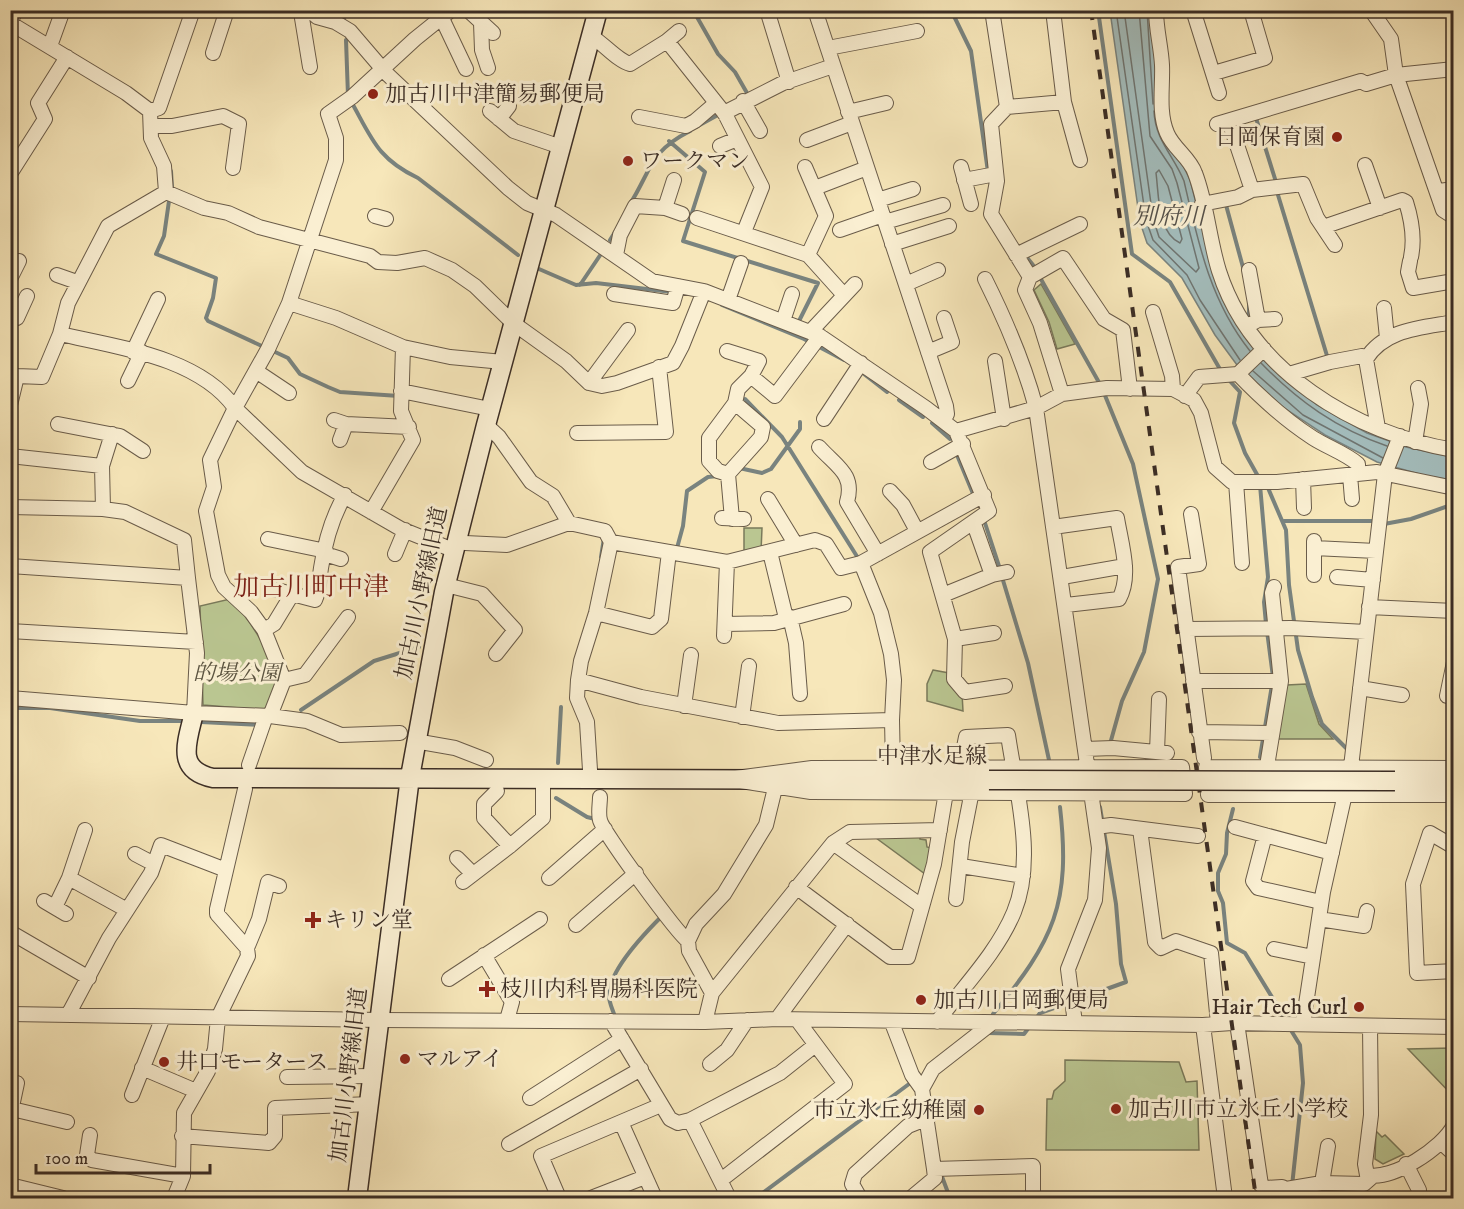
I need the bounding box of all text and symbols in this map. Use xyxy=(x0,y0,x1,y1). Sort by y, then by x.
place label: 加古川中津簡易郵便局 xyxy=(385,81,605,108)
marker: 加古川中津簡易郵便局 xyxy=(366,87,380,101)
place label: 日岡保育園 xyxy=(1215,124,1325,151)
marker: 日岡保育園 xyxy=(1330,130,1344,144)
place label: ワークマン xyxy=(640,148,750,175)
marker: ワークマン xyxy=(621,154,635,168)
water label: 別府川 xyxy=(1133,202,1208,232)
street label: 加古川小野線旧道 xyxy=(390,504,454,682)
district label: 加古川町中津 xyxy=(233,571,389,604)
park label: 的場公園 xyxy=(193,660,284,687)
street label: 中津水足線 xyxy=(877,743,987,770)
place label: キリン堂 xyxy=(325,907,413,934)
marker: キリン堂 xyxy=(306,913,320,927)
place label: 枝川内科胃腸科医院 xyxy=(500,976,698,1003)
marker: 枝川内科胃腸科医院 xyxy=(478,980,496,998)
street label: 加古川小野線旧道 xyxy=(325,986,373,1164)
place label: 加古川日岡郵便局 xyxy=(933,987,1109,1014)
marker: 加古川日岡郵便局 xyxy=(914,993,928,1007)
place label: Hair Tech Curl xyxy=(1211,994,1347,1021)
marker: Hair Tech Curl xyxy=(1352,1000,1366,1014)
place label: マルアイ xyxy=(417,1046,503,1073)
place label: 井口モータース xyxy=(176,1049,328,1076)
marker: マルアイ xyxy=(398,1052,412,1066)
marker: 井口モータース xyxy=(157,1055,171,1069)
place label: 加古川市立氷丘小学校 xyxy=(1128,1096,1348,1123)
place label: 市立氷丘幼稚園 xyxy=(813,1097,967,1124)
marker: 加古川市立氷丘小学校 xyxy=(1109,1102,1123,1116)
marker: 市立氷丘幼稚園 xyxy=(972,1103,986,1117)
scale bar xyxy=(36,1137,210,1175)
text: 100 m xyxy=(45,1148,88,1170)

